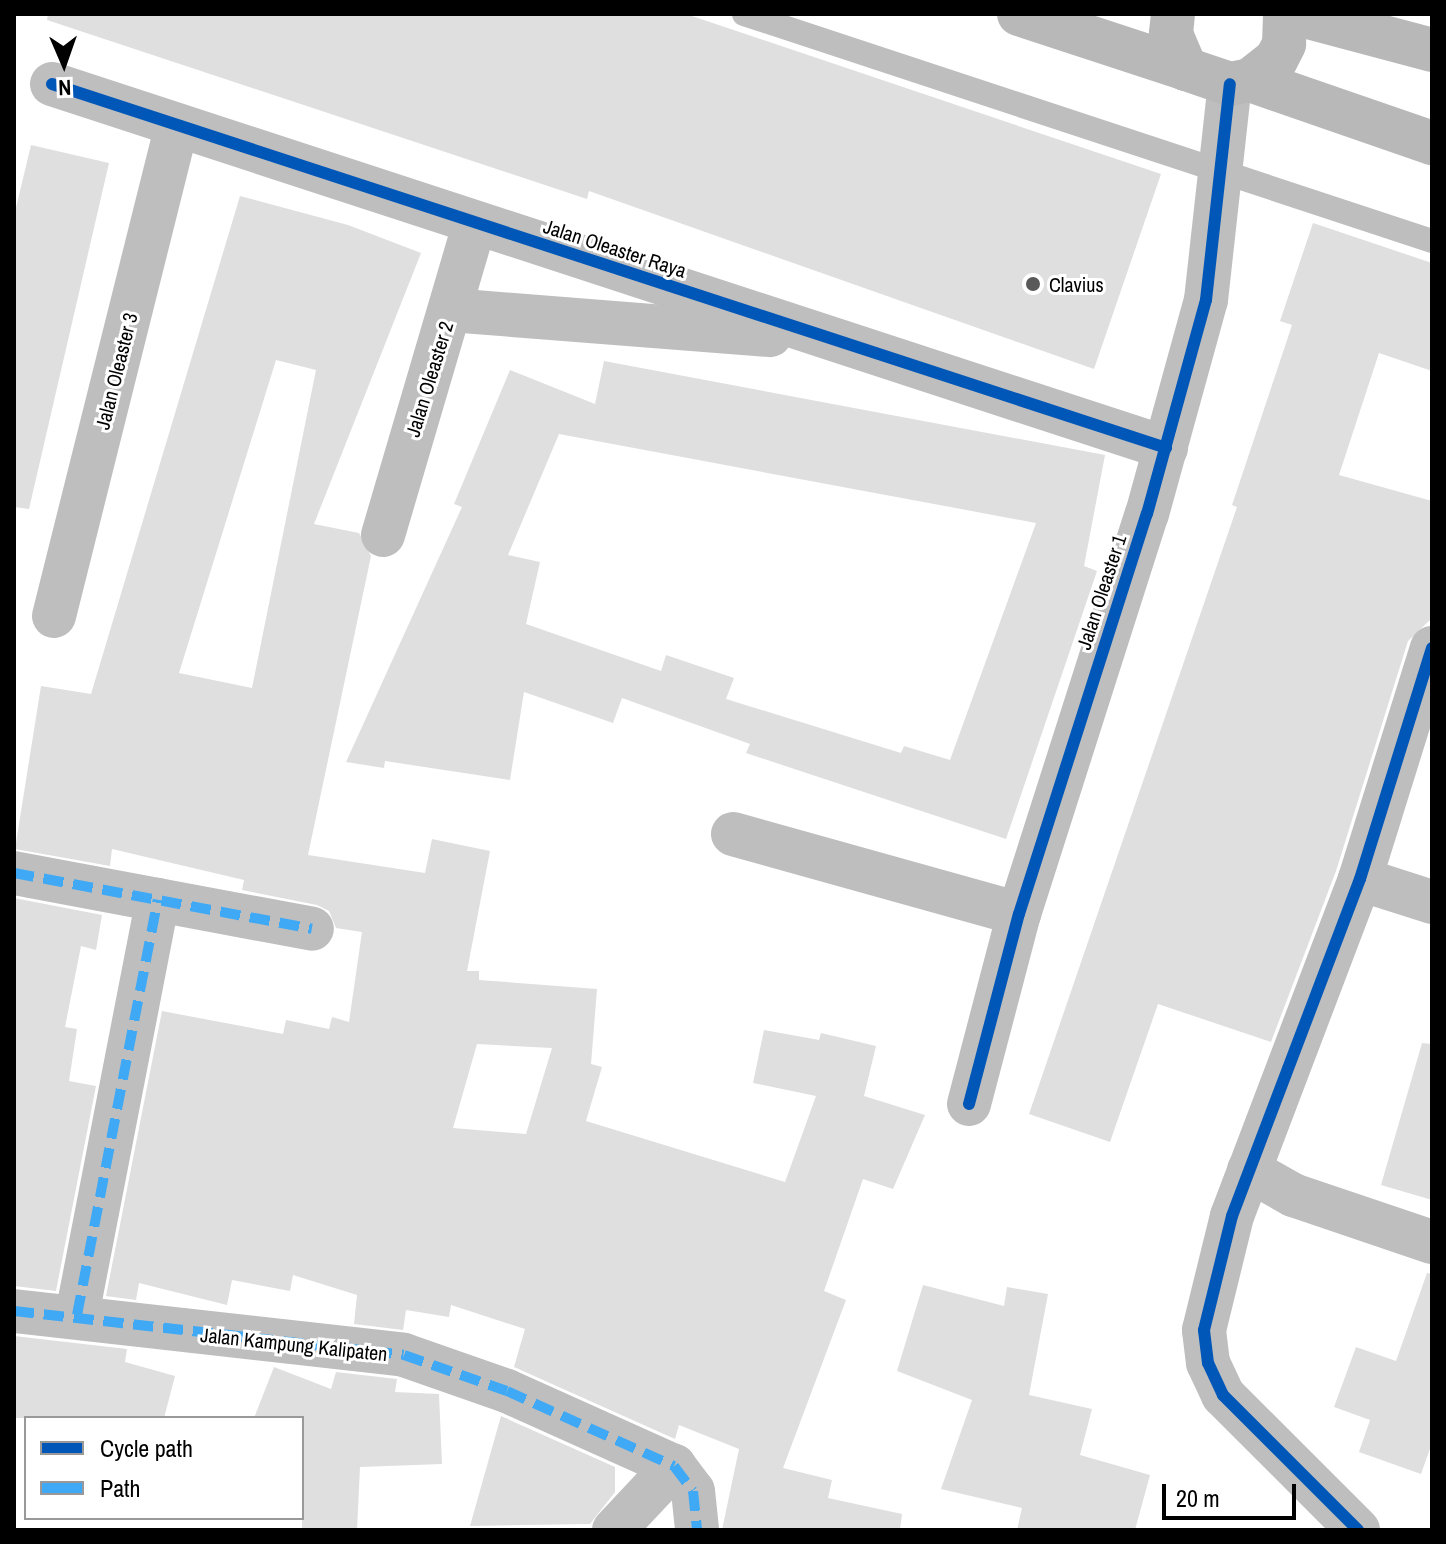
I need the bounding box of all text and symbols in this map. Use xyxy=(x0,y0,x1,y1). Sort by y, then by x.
north arrow xyxy=(24,24,104,104)
text: N xyxy=(58,73,72,103)
street label: Jalan Oleaster Raya xyxy=(541,214,689,282)
place label: Clavius xyxy=(1049,272,1104,296)
marker: Clavius xyxy=(1024,275,1042,293)
street label: Jalan Oleaster 3 xyxy=(90,310,142,432)
street label: Jalan Oleaster 2 xyxy=(400,318,458,440)
street label: Jalan Oleaster 1 xyxy=(1071,532,1131,652)
street label: Jalan Kampung Kalipaten xyxy=(199,1322,389,1366)
legend xyxy=(24,1416,304,1520)
text: Cycle path xyxy=(100,1432,193,1464)
scale bar xyxy=(1166,1468,1300,1518)
text: Path xyxy=(100,1472,141,1504)
text: 20 m xyxy=(1176,1482,1220,1514)

